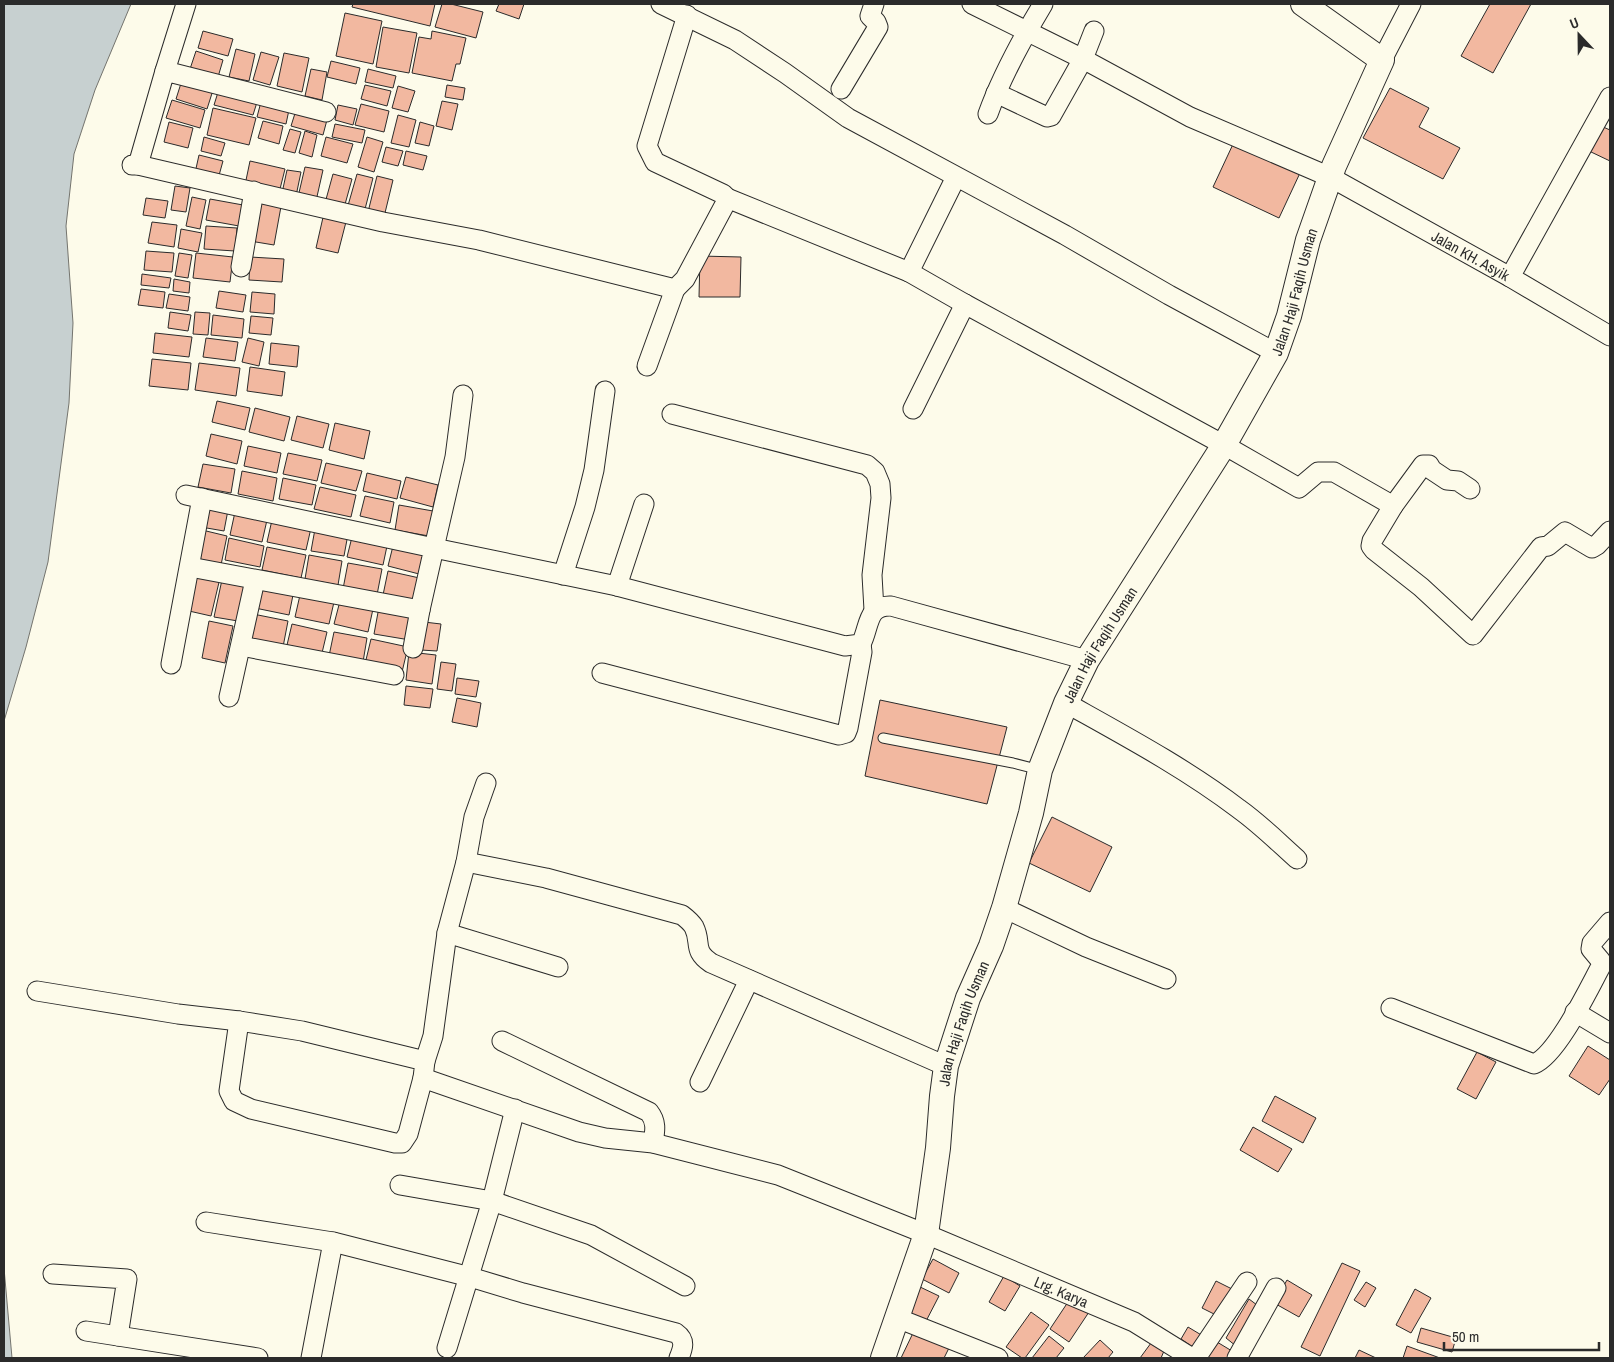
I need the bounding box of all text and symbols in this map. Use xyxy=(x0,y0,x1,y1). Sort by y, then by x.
north arrow xyxy=(1554,10,1604,60)
text: U xyxy=(1567,13,1581,33)
street label: Jalan Haji Faqih Usman xyxy=(1266,225,1322,358)
street label: Jalan KH. Asyik xyxy=(1428,225,1514,286)
street label: Jalan Haji Faqih Usman xyxy=(1057,582,1142,706)
street label: Jalan Haji Faqih Usman xyxy=(933,957,994,1087)
street label: Lrg. Karya xyxy=(1031,1271,1092,1312)
scale bar xyxy=(1444,1320,1599,1352)
text: 50 m xyxy=(1452,1326,1479,1347)

